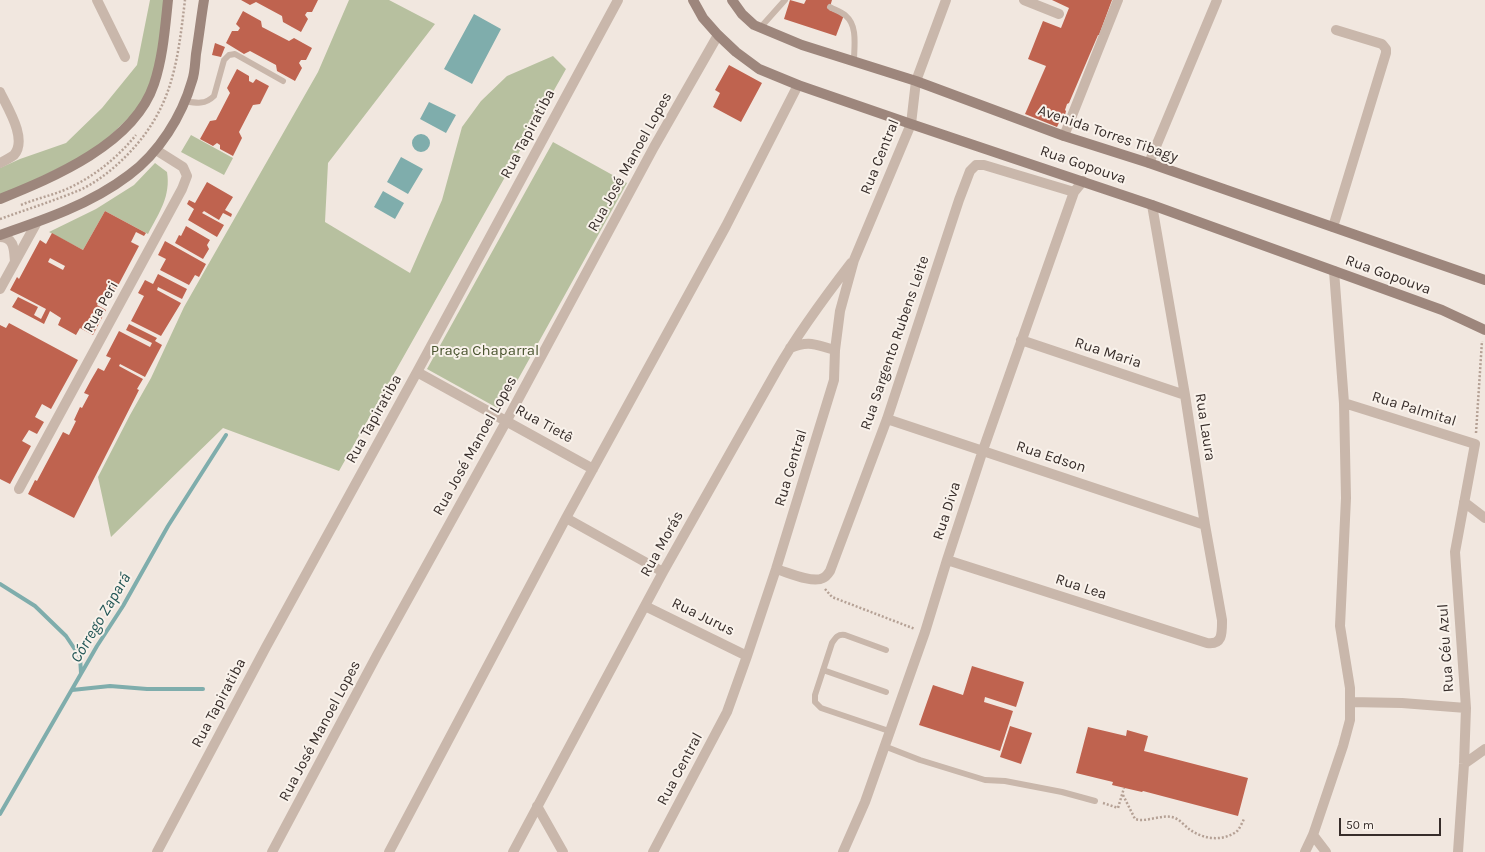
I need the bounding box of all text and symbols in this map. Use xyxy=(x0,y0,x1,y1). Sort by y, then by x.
street label: Rua Tapiratiba xyxy=(497,86,559,182)
street label: Rua José Manoel Lopes xyxy=(584,89,676,235)
street label: Avenida Torres Tibagy xyxy=(1036,102,1180,166)
street label: Rua Central xyxy=(857,117,903,197)
street label: Rua Gopouva xyxy=(1038,142,1128,188)
street label: Rua Gopouva xyxy=(1343,251,1433,299)
street label: Rua Sargento Rubens Leite xyxy=(857,254,933,432)
street label: Rua Peri xyxy=(80,278,122,336)
street label: Rua Maria xyxy=(1072,334,1144,372)
park label: Praça Chaparral xyxy=(431,342,539,360)
street label: Rua Tapiratiba xyxy=(342,371,406,467)
street label: Rua José Manoel Lopes xyxy=(429,373,521,519)
street label: Rua Palmital xyxy=(1370,388,1458,430)
street label: Rua Laura xyxy=(1191,392,1219,462)
street label: Rua Tietê xyxy=(512,401,576,447)
street label: Rua Central xyxy=(771,427,811,509)
street label: Rua Edson xyxy=(1014,437,1088,477)
street label: Rua Diva xyxy=(929,480,965,542)
street label: Rua Morás xyxy=(637,508,687,580)
water label: Córrego Zapará xyxy=(67,570,135,666)
street label: Rua Lea xyxy=(1053,570,1109,604)
street label: Rua Jurus xyxy=(669,594,737,640)
street label: Rua Céu Azul xyxy=(1434,603,1458,693)
street label: Rua Tapiratiba xyxy=(188,655,250,751)
street label: Rua José Manoel Lopes xyxy=(275,658,365,804)
street label: Rua Central xyxy=(653,730,707,808)
scale bar xyxy=(1341,810,1443,836)
text: 50 m xyxy=(1346,818,1374,832)

